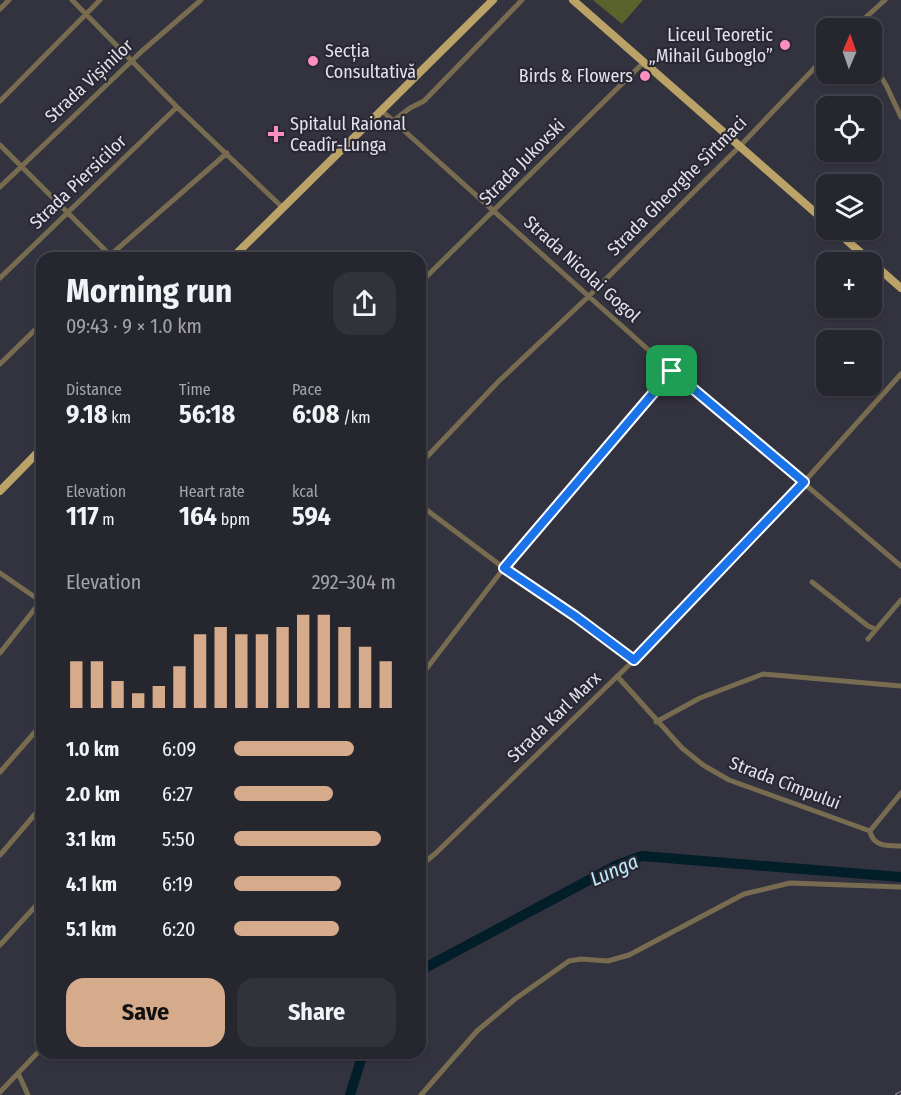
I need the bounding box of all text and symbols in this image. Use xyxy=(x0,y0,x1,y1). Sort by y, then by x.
north arrow xyxy=(816,18,882,84)
map controls xyxy=(816,18,882,396)
place label: Liceul Teoretic „Mihail Guboglo” xyxy=(649,24,773,67)
street label: Strada Vișinilor xyxy=(40,34,138,127)
marker: Liceul Teoretic „Mihail Guboglo” xyxy=(778,38,792,52)
place label: Secția Consultativă xyxy=(325,40,416,83)
marker: Secția Consultativă xyxy=(306,54,320,68)
place label: Birds & Flowers xyxy=(519,65,633,87)
marker: Birds & Flowers xyxy=(638,69,652,83)
button: locate xyxy=(816,96,882,162)
street label: Strada Gheorghe Sîrtmaci xyxy=(603,112,751,260)
place label: Spitalul Raional Ceadîr-Lunga xyxy=(290,113,406,156)
street label: Strada Jukovski xyxy=(474,114,570,210)
marker: Spitalul Raional Ceadîr-Lunga xyxy=(267,125,285,143)
street label: Strada Piersicilor xyxy=(25,130,131,234)
button: layers xyxy=(816,174,882,240)
street label: Strada Nicolai Gogol xyxy=(519,211,645,327)
button: + xyxy=(816,252,882,318)
text: Morning run xyxy=(66,271,232,311)
button: share xyxy=(333,272,396,335)
text: 09:43 · 9 × 1.0 km xyxy=(66,314,202,338)
button: − xyxy=(816,330,882,396)
pin xyxy=(646,345,697,396)
icon: arrive xyxy=(655,354,688,387)
text: Distance xyxy=(66,380,122,399)
text: Time xyxy=(179,380,211,399)
text: Pace xyxy=(292,380,322,399)
text: 9.18 xyxy=(66,399,108,430)
text: 56:18 xyxy=(179,399,235,430)
text: 6:08 xyxy=(292,399,339,430)
text: km xyxy=(108,408,131,427)
text: /km xyxy=(339,408,371,427)
text: Elevation xyxy=(66,482,126,501)
text: Heart rate xyxy=(179,482,245,501)
text: kcal xyxy=(292,482,318,501)
text: 117 xyxy=(66,501,99,532)
text: 164 xyxy=(179,501,217,532)
text: 594 xyxy=(292,501,331,532)
text: m xyxy=(99,510,115,529)
text: bpm xyxy=(217,510,250,529)
text: Elevation xyxy=(66,570,141,594)
text: 292–304 m xyxy=(312,570,396,594)
street label: Strada Karl Marx xyxy=(503,667,605,767)
text: 1.0 km xyxy=(66,737,119,761)
text: 6:09 xyxy=(162,737,196,761)
street label: Strada Cîmpului xyxy=(726,752,844,814)
text: 2.0 km xyxy=(66,782,120,806)
text: 6:27 xyxy=(162,782,193,806)
text: 3.1 km xyxy=(66,827,116,851)
text: 5:50 xyxy=(162,827,195,851)
water label: Lunga xyxy=(586,849,642,891)
text: 4.1 km xyxy=(66,872,117,896)
text: 6:19 xyxy=(162,872,193,896)
text: 5.1 km xyxy=(66,917,116,941)
text: 6:20 xyxy=(162,917,195,941)
button: Save xyxy=(66,978,225,1047)
button: Share xyxy=(237,978,396,1047)

